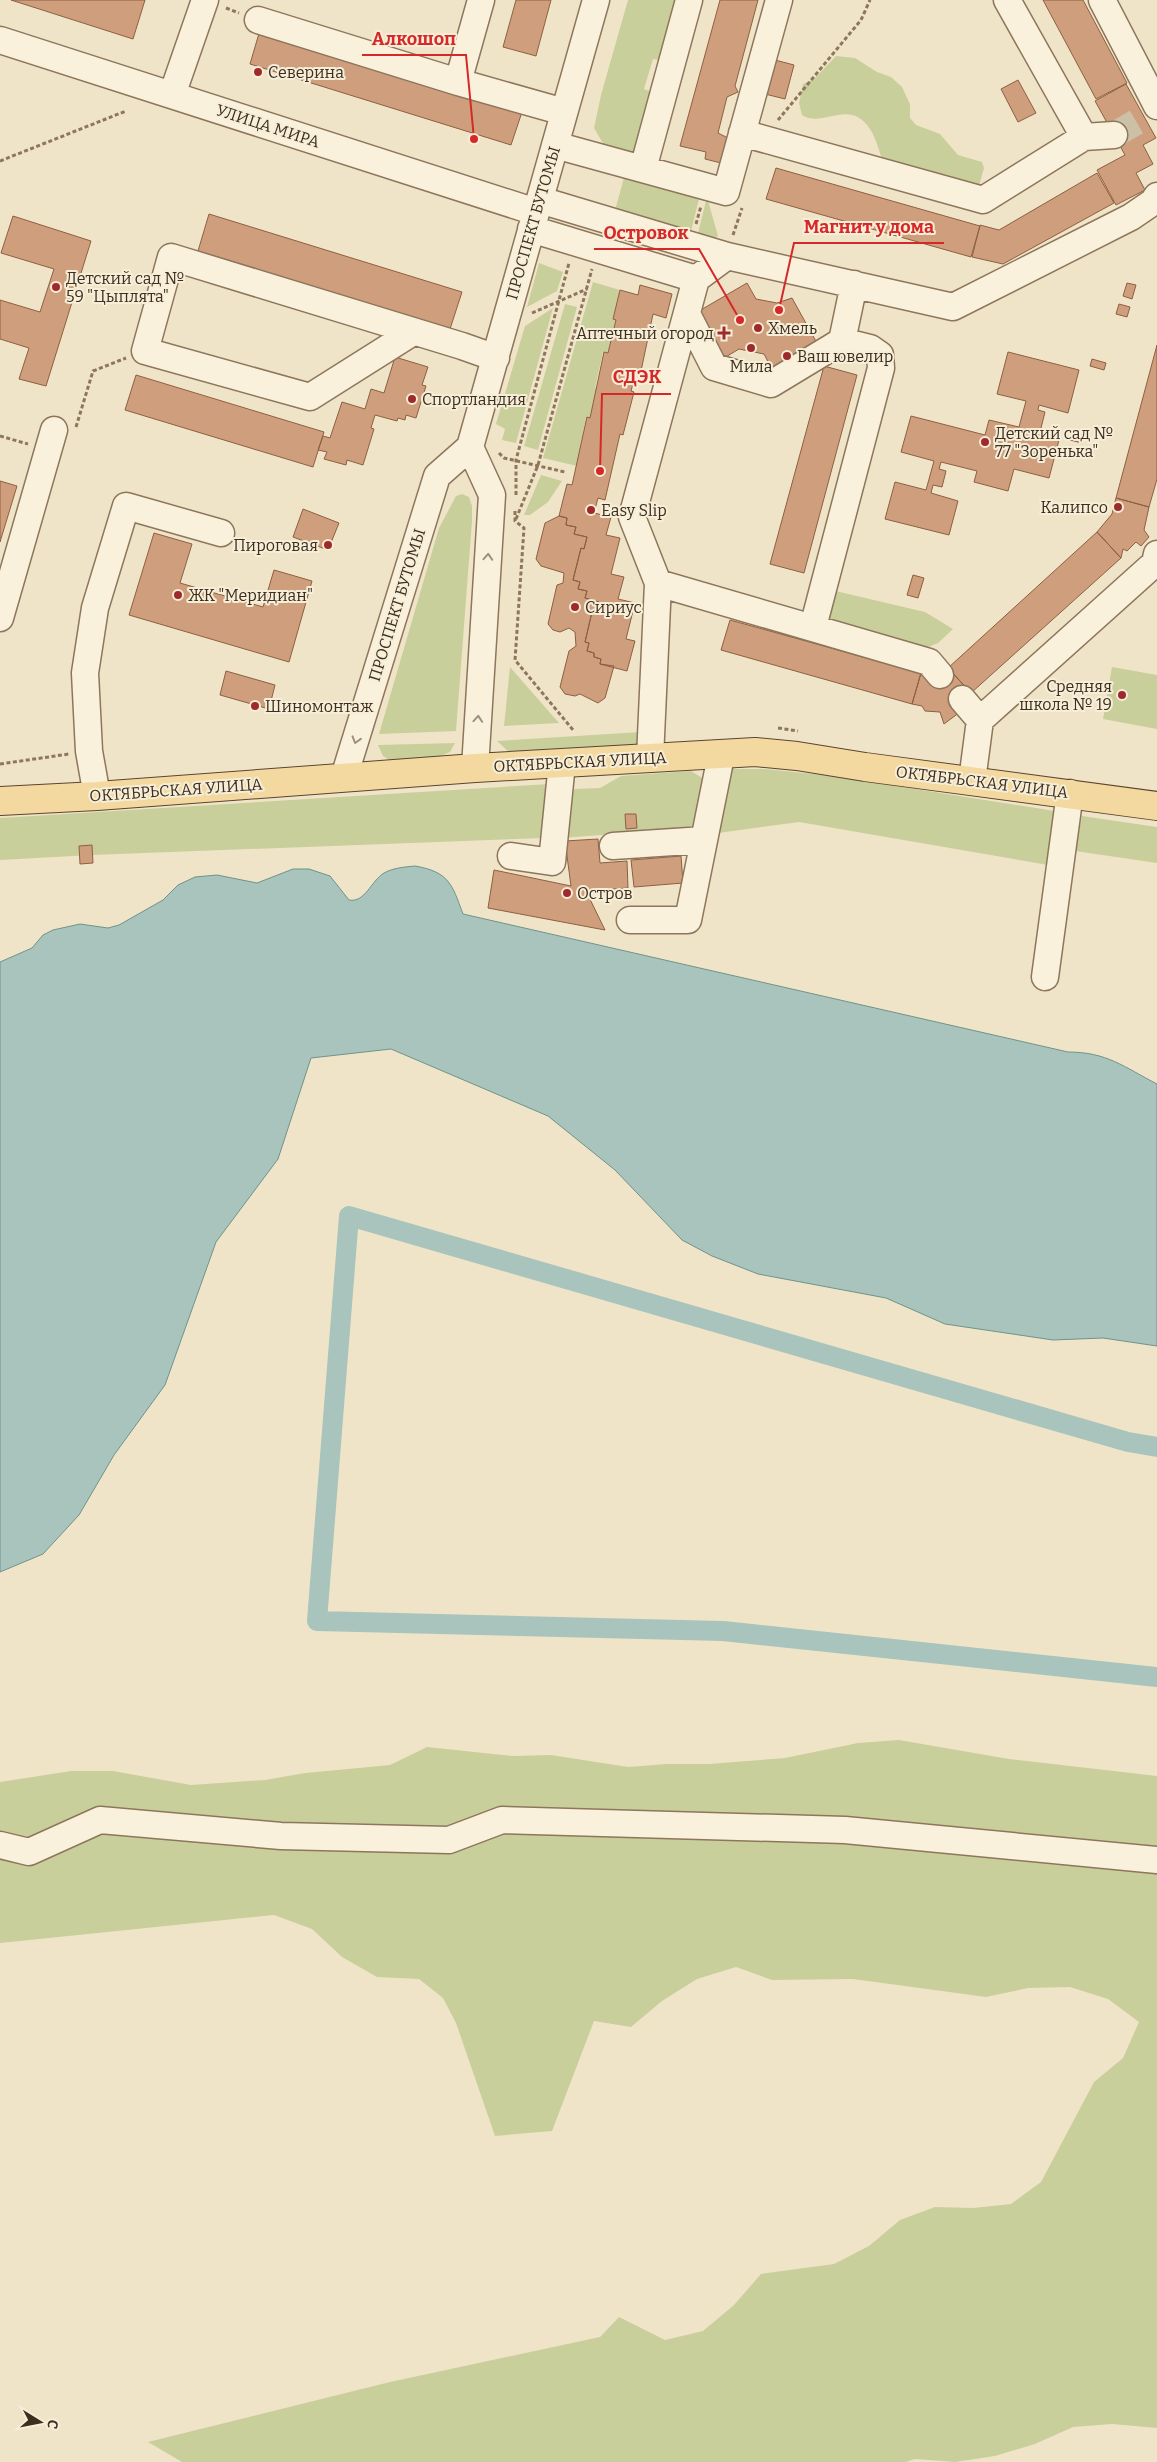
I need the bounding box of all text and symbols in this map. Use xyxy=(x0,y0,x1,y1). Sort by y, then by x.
callout: Алкошоп xyxy=(362,22,466,55)
text: Алкошоп xyxy=(372,28,456,50)
place label: Северина xyxy=(268,63,344,82)
marker: Северина xyxy=(252,66,264,78)
street label: УЛИЦА МИРА xyxy=(214,100,323,152)
street label: ПРОСПЕКТ БУТОМЫ xyxy=(502,144,564,302)
callout: Магнит у дома xyxy=(794,210,944,243)
callout: Островок xyxy=(594,216,699,249)
text: Магнит у дома xyxy=(804,216,934,238)
text: Островок xyxy=(603,222,689,244)
place label: Детский сад № 59 "Цыплята" xyxy=(66,269,185,306)
marker: Детский сад № 59 "Цыплята" xyxy=(50,281,62,293)
place label: Хмель xyxy=(768,319,817,338)
marker: Хмель xyxy=(752,322,764,334)
place label: Аптечный огород xyxy=(576,324,714,343)
marker: Аптечный огород xyxy=(718,327,730,339)
marker: Мила xyxy=(745,342,757,354)
place label: Ваш ювелир xyxy=(797,347,893,366)
marker: Ваш ювелир xyxy=(781,350,793,362)
place label: Мила xyxy=(729,357,773,376)
callout: СДЭК xyxy=(602,361,671,394)
text: СДЭК xyxy=(613,366,661,388)
place label: Спортландия xyxy=(422,390,526,409)
marker: Спортландия xyxy=(406,393,418,405)
place label: Детский сад № 77 "Зоренька" xyxy=(995,424,1114,461)
marker: Детский сад № 77 "Зоренька" xyxy=(979,436,991,448)
place label: Калипсо xyxy=(1041,498,1108,517)
place label: Easy Slip xyxy=(601,501,667,520)
marker: Калипсо xyxy=(1112,501,1124,513)
marker: Easy Slip xyxy=(585,504,597,516)
street label: ПРОСПЕКТ БУТОМЫ xyxy=(365,526,429,684)
place label: Пироговая xyxy=(233,536,318,555)
marker: Пироговая xyxy=(322,539,334,551)
one-way arrow xyxy=(482,552,493,560)
place label: ЖК "Меридиан" xyxy=(188,586,313,605)
marker: ЖК "Меридиан" xyxy=(172,589,184,601)
place label: Сириус xyxy=(585,598,642,617)
marker: Сириус xyxy=(569,601,581,613)
place label: Средняя школа № 19 xyxy=(1019,677,1112,714)
marker: Средняя школа № 19 xyxy=(1116,689,1128,701)
place label: Шиномонтаж xyxy=(265,697,374,716)
marker: Шиномонтаж xyxy=(249,700,261,712)
one-way arrow xyxy=(472,715,483,723)
one-way arrow xyxy=(351,735,361,744)
street label: ОКТЯБРЬСКАЯ УЛИЦА xyxy=(493,748,668,776)
street label: ОКТЯБРЬСКАЯ УЛИЦА xyxy=(895,762,1070,802)
street label: ОКТЯБРЬСКАЯ УЛИЦА xyxy=(89,774,264,806)
place label: Остров xyxy=(577,884,633,903)
marker: Остров xyxy=(561,887,573,899)
north arrow xyxy=(15,2397,65,2447)
text: С xyxy=(43,2418,61,2430)

